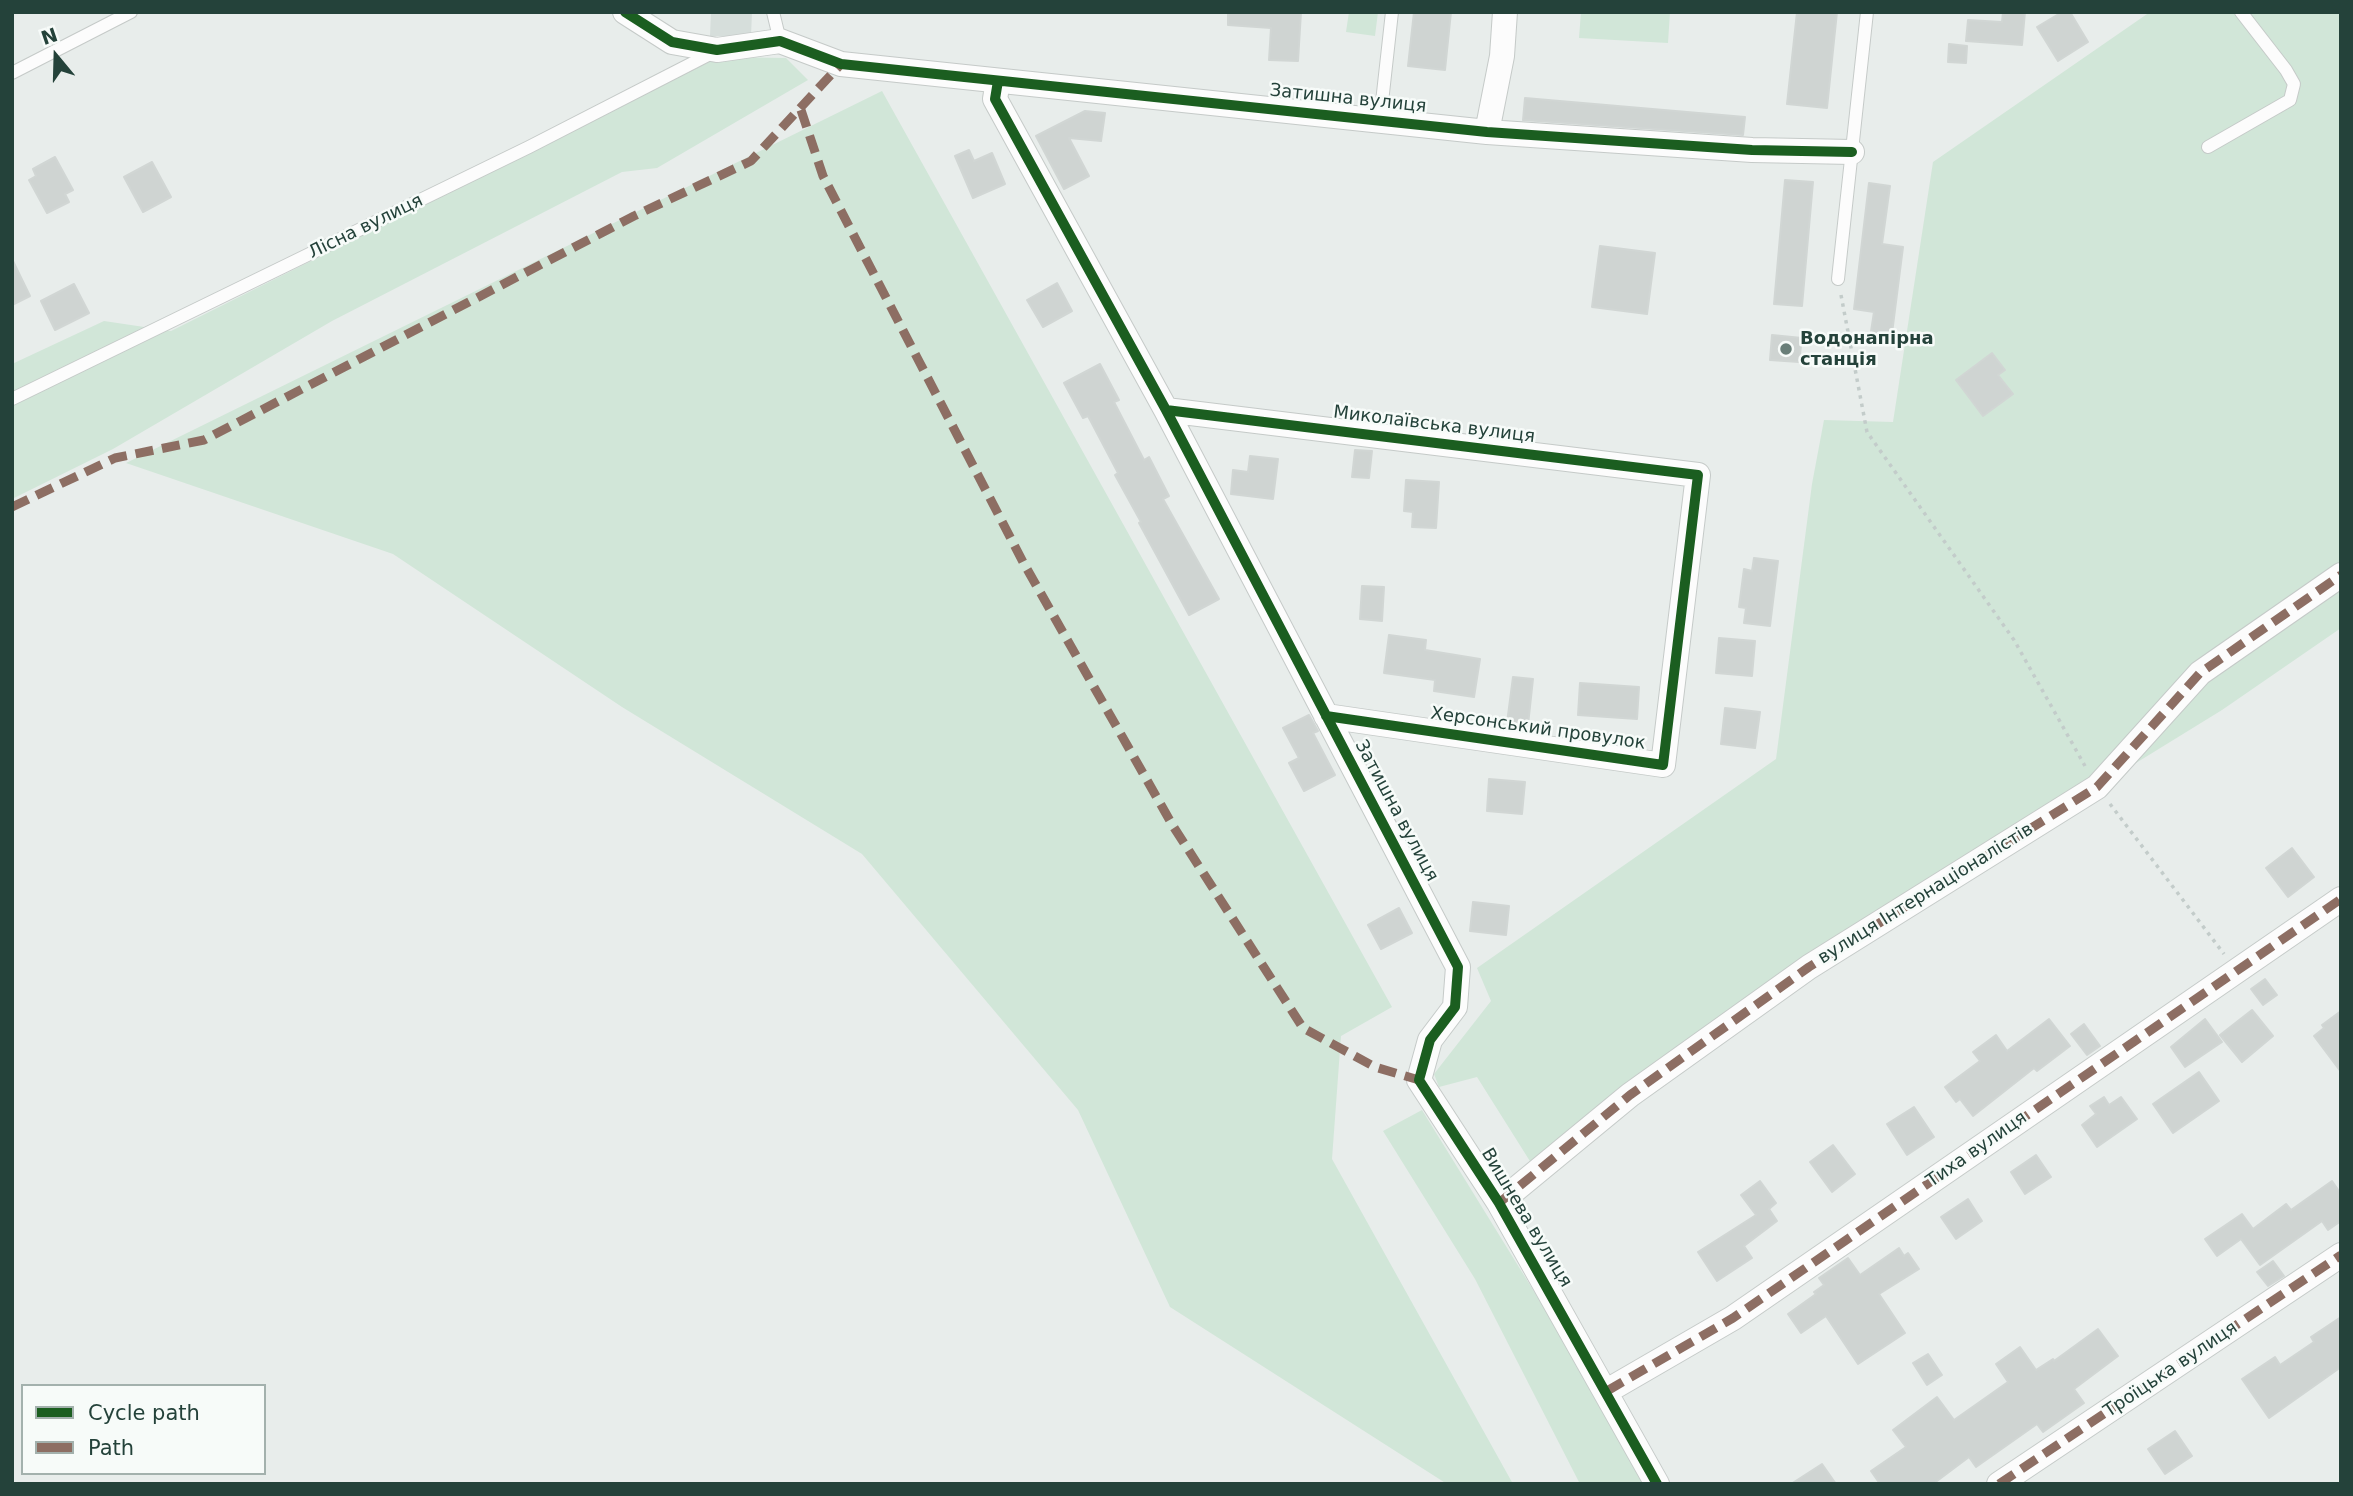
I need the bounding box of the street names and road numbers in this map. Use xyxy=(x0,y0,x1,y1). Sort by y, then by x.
street label: Затишна вулиця xyxy=(1269,80,1427,118)
street label: Лісна вулиця xyxy=(305,190,427,264)
street label: Миколаївська вулиця xyxy=(1332,402,1536,448)
street label: Херсонський провулок xyxy=(1429,703,1647,755)
street label: Затишна вулиця xyxy=(1350,736,1442,886)
street label: вулиця Інтернаціоналістів xyxy=(1814,819,2038,969)
street label: Тиха вулиця xyxy=(1923,1107,2031,1193)
street label: Вишнева вулиця xyxy=(1476,1145,1576,1291)
street label: Троїцька вулиця xyxy=(2100,1317,2242,1423)

